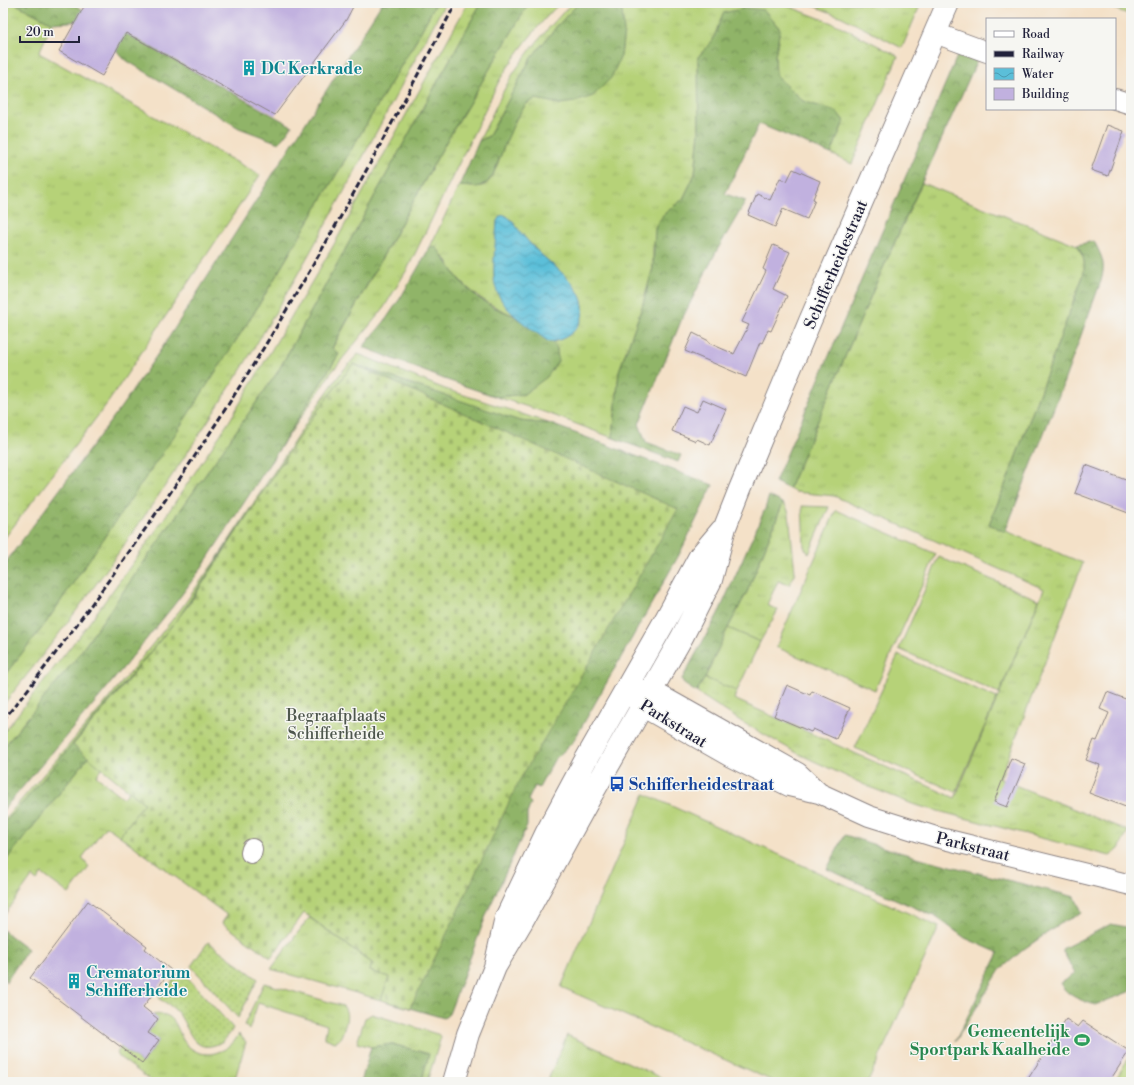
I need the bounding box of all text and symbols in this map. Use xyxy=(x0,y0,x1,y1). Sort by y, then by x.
scale bar xyxy=(20,18,79,44)
legend xyxy=(986,18,1116,110)
text: 20 m xyxy=(26,25,54,40)
text: Road xyxy=(1022,27,1050,42)
text: Railway xyxy=(1022,47,1064,62)
building icon: DC Kerkrade xyxy=(240,59,258,77)
place label: DC Kerkrade xyxy=(261,59,362,79)
text: Water xyxy=(1021,67,1054,82)
text: Building xyxy=(1021,87,1070,102)
street label: Schifferheidestraat xyxy=(800,197,872,332)
street label: Parkstraat xyxy=(636,695,711,752)
park label: Begraafplaats Schifferheide xyxy=(285,706,386,744)
bus stop icon: Schifferheidestraat xyxy=(608,775,626,793)
place label: Schifferheidestraat xyxy=(629,775,774,795)
street label: Parkstraat xyxy=(934,828,1012,866)
place label: Crematorium Schifferheide xyxy=(86,963,191,1001)
building icon: Crematorium Schifferheide xyxy=(65,972,83,990)
place label: Gemeentelijk Sportpark Kaalheide xyxy=(910,1022,1071,1060)
sports icon: Gemeentelijk Sportpark Kaalheide xyxy=(1073,1031,1091,1049)

